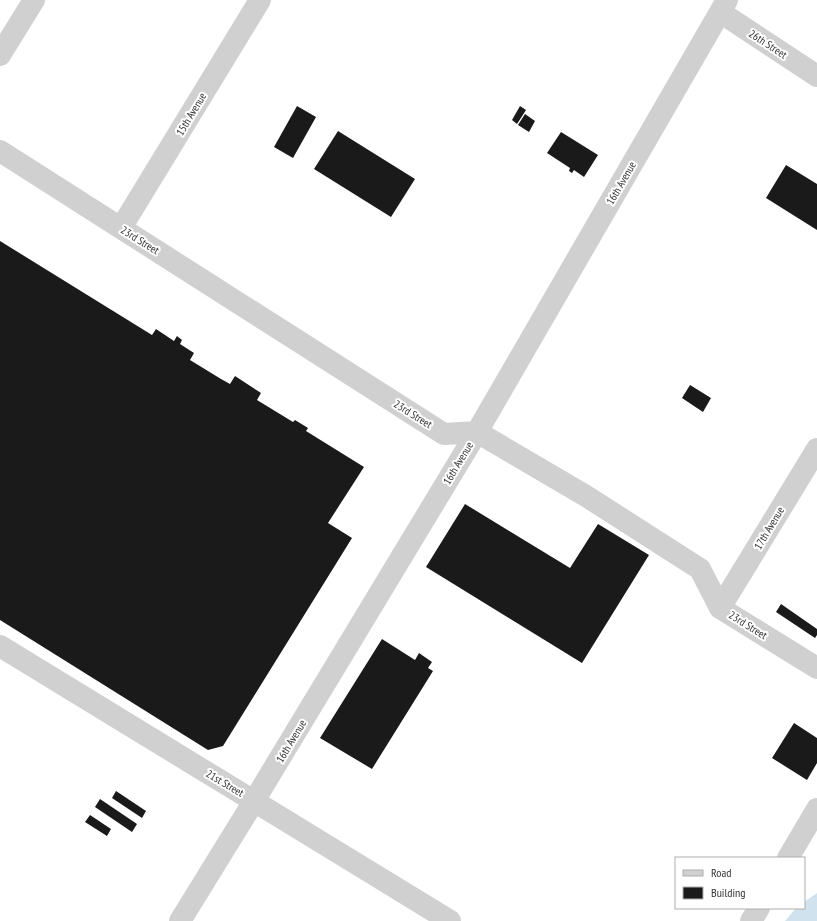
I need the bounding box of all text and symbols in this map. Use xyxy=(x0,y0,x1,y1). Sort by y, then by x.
street label: 26th Street xyxy=(746,26,790,62)
street label: 15th Avenue xyxy=(173,90,209,138)
street label: 16th Avenue xyxy=(603,158,639,207)
street label: 23rd Street xyxy=(118,223,162,257)
street label: 23rd Street xyxy=(391,397,435,431)
street label: 16th Avenue xyxy=(440,439,476,487)
street label: 17th Avenue xyxy=(751,504,787,552)
street label: 23rd Street xyxy=(726,608,770,642)
street label: 16th Avenue xyxy=(273,717,309,765)
street label: 21st Street xyxy=(204,766,246,800)
legend xyxy=(675,857,805,909)
text: Road xyxy=(711,865,731,880)
text: Building xyxy=(711,885,746,900)

